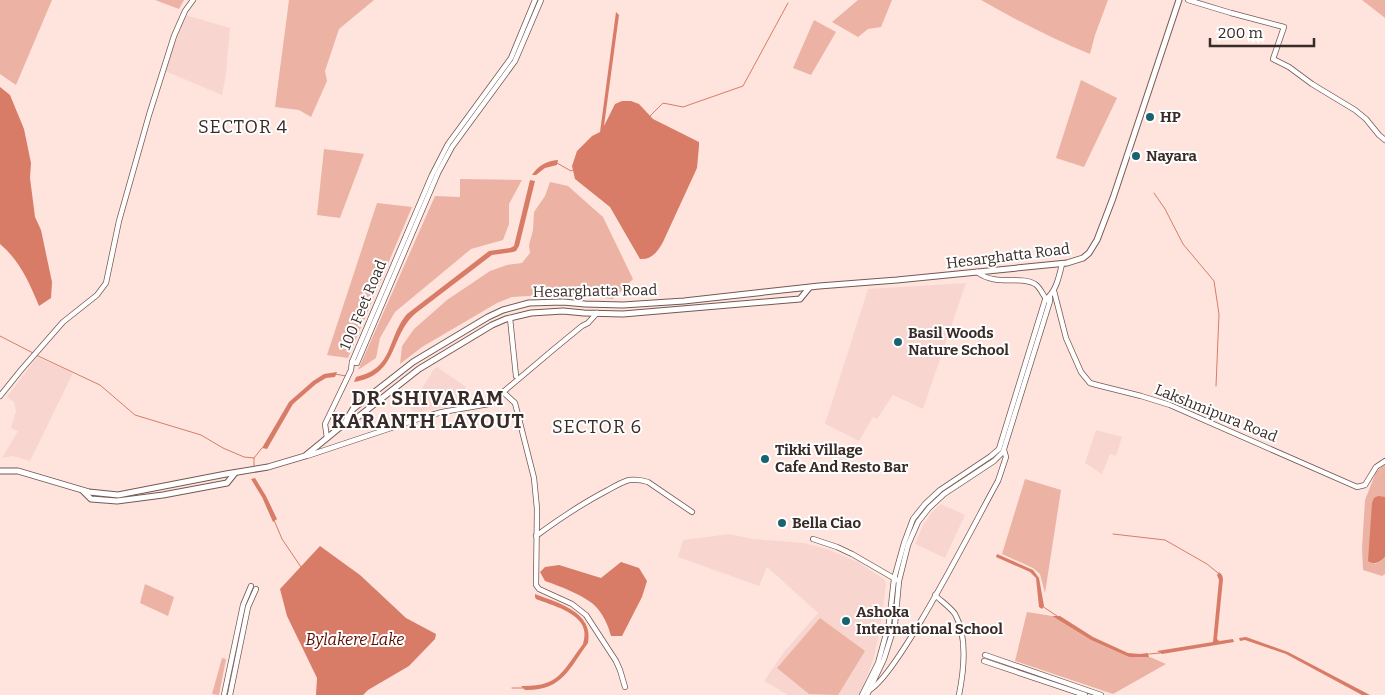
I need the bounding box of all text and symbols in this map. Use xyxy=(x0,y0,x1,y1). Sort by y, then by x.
scale bar xyxy=(1210,15,1314,47)
text: 200 m xyxy=(1218,24,1263,42)
place label: HP xyxy=(1160,108,1181,126)
marker: HP xyxy=(1144,111,1156,123)
district label: SECTOR 4 xyxy=(198,116,288,138)
place label: Nayara xyxy=(1146,147,1197,165)
marker: Nayara xyxy=(1130,150,1142,162)
street label: Hesarghatta Road xyxy=(945,239,1071,273)
street label: 100 Feet Road xyxy=(336,257,390,353)
street label: Hesarghatta Road xyxy=(533,281,658,301)
place label: Basil Woods Nature School xyxy=(908,324,1009,359)
marker: Basil Woods Nature School xyxy=(892,336,904,348)
street label: Lakshmipura Road xyxy=(1152,380,1280,446)
district label: DR. SHIVARAM KARANTH LAYOUT xyxy=(331,386,525,433)
district label: SECTOR 6 xyxy=(552,416,642,438)
place label: Tikki Village Cafe And Resto Bar xyxy=(775,441,908,476)
marker: Tikki Village Cafe And Resto Bar xyxy=(759,453,771,465)
place label: Bella Ciao xyxy=(792,514,861,532)
marker: Bella Ciao xyxy=(776,517,788,529)
place label: Ashoka International School xyxy=(856,603,1003,638)
marker: Ashoka International School xyxy=(840,615,852,627)
water label: Bylakere Lake xyxy=(306,630,404,649)

